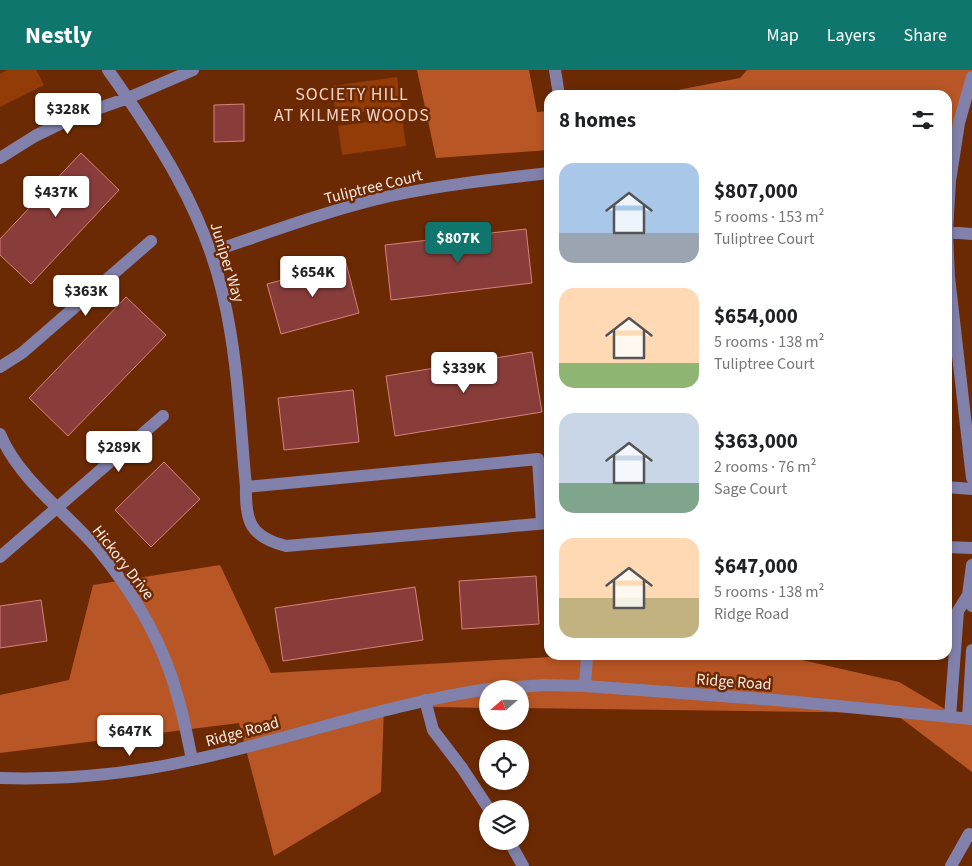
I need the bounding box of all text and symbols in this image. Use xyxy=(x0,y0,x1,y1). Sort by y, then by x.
text: Nestly xyxy=(25,18,92,53)
text: Map xyxy=(767,23,799,48)
text: Layers xyxy=(827,23,876,48)
text: Share xyxy=(904,23,947,48)
district label: SOCIETY HILL AT KILMER WOODS xyxy=(274,82,430,128)
pin: $328K xyxy=(33,92,103,135)
text: $328K xyxy=(46,98,90,120)
text: 8 homes xyxy=(559,105,636,135)
icon: filters xyxy=(909,106,937,134)
street label: Tuliptree Court xyxy=(322,164,425,210)
pin: $437K xyxy=(21,176,91,218)
text: $807,000 xyxy=(714,176,798,206)
text: $437K xyxy=(34,181,78,203)
icon: home xyxy=(599,183,659,243)
text: 5 rooms · 153 m² xyxy=(714,206,824,228)
street label: Juniper Way xyxy=(204,220,250,305)
pin: $807K xyxy=(423,222,493,264)
text: $807K xyxy=(436,227,480,249)
text: Tuliptree Court xyxy=(714,228,815,250)
pin: $654K xyxy=(278,256,348,298)
text: $654K xyxy=(291,261,335,283)
pin: $363K xyxy=(51,274,121,317)
text: $363K xyxy=(64,280,108,302)
text: $654,000 xyxy=(714,301,798,331)
icon: home xyxy=(599,308,659,368)
text: 5 rooms · 138 m² xyxy=(714,331,824,353)
pin: $339K xyxy=(429,352,499,394)
text: Tuliptree Court xyxy=(714,353,815,375)
text: $339K xyxy=(442,357,486,379)
text: $363,000 xyxy=(714,426,798,456)
pin: $289K xyxy=(84,430,154,473)
icon: home xyxy=(599,433,659,493)
text: $289K xyxy=(97,436,141,458)
text: 2 rooms · 76 m² xyxy=(714,456,816,478)
text: Sage Court xyxy=(714,478,787,500)
street label: Hickory Drive xyxy=(87,521,159,605)
text: $647,000 xyxy=(714,551,798,581)
icon: home xyxy=(599,558,659,618)
text: 5 rooms · 138 m² xyxy=(714,581,824,603)
text: Ridge Road xyxy=(714,603,789,625)
street label: Ridge Road xyxy=(696,668,772,696)
north arrow xyxy=(479,680,529,730)
map controls xyxy=(479,680,529,850)
street label: Ridge Road xyxy=(203,712,281,752)
pin: $647K xyxy=(95,714,165,757)
text: $647K xyxy=(108,720,152,742)
button: locate xyxy=(479,740,529,790)
button: layers xyxy=(479,800,529,850)

